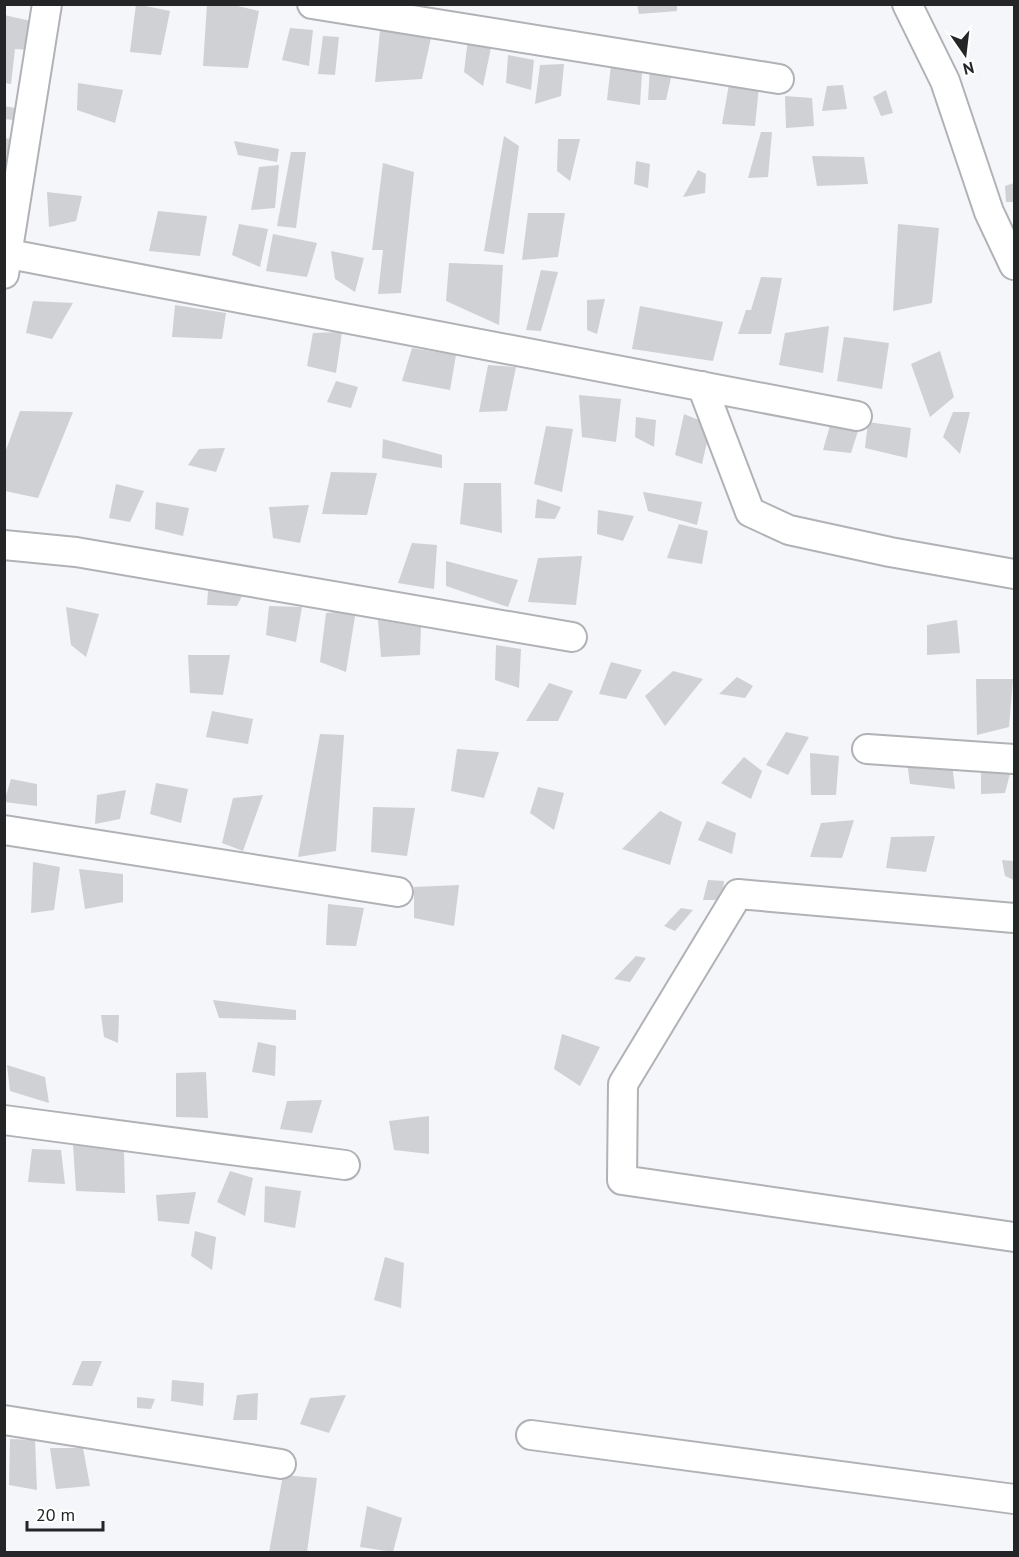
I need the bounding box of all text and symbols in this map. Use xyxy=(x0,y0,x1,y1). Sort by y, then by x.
north arrow xyxy=(935,24,995,84)
text: N xyxy=(961,58,976,80)
scale bar xyxy=(27,1494,104,1532)
text: 20 m xyxy=(36,1503,75,1526)

